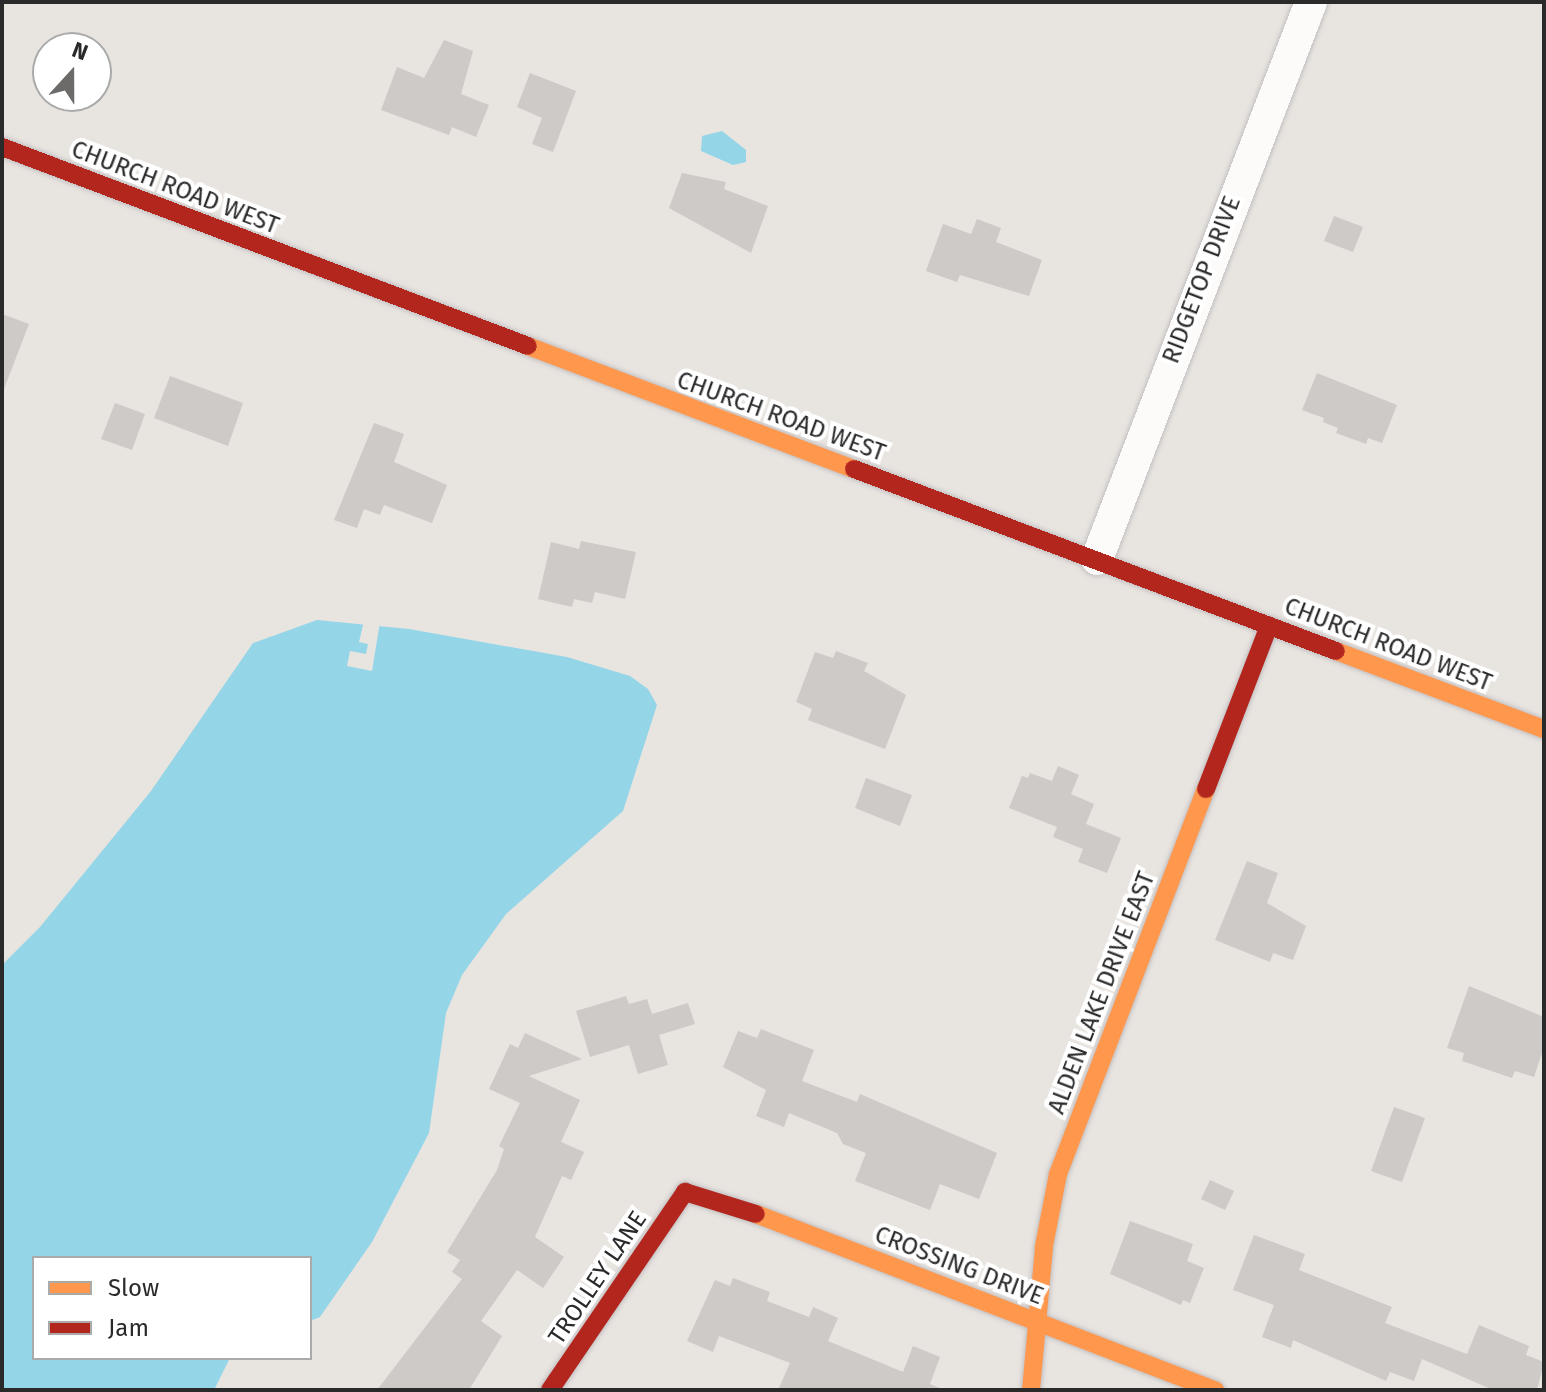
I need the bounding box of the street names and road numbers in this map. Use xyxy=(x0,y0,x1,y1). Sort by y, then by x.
street label: CHURCH ROAD WEST xyxy=(67,135,283,241)
street label: RIDGETOP DRIVE xyxy=(1157,192,1247,368)
street label: CHURCH ROAD WEST xyxy=(673,366,889,468)
street label: CHURCH ROAD WEST xyxy=(1280,592,1496,698)
street label: ALDEN LAKE DRIVE EAST xyxy=(1043,868,1161,1118)
street label: TROLLEY LANE xyxy=(543,1206,653,1350)
street label: CROSSING DRIVE xyxy=(871,1221,1047,1311)

